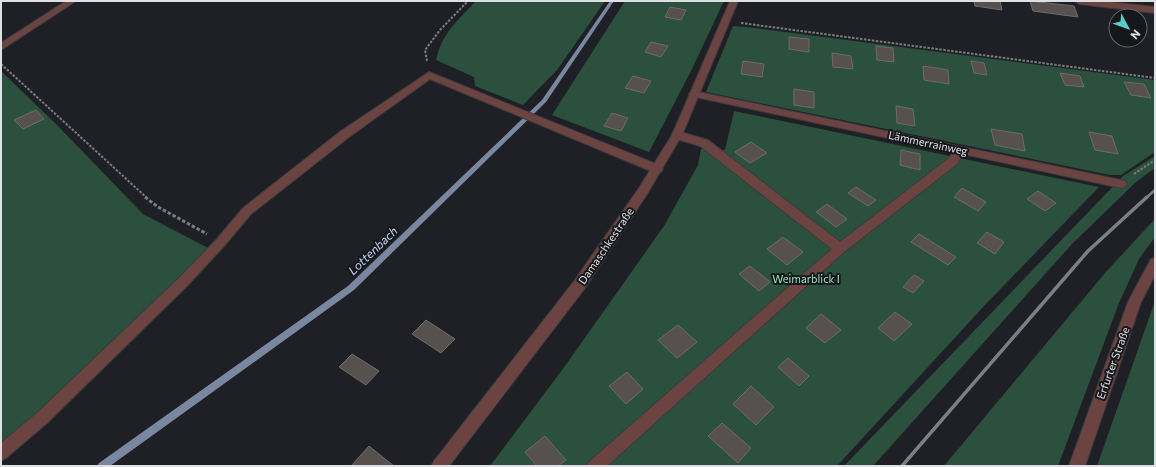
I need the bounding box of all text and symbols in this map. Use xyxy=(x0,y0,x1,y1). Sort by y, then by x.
north arrow xyxy=(1108,8,1148,48)
text: N xyxy=(1128,28,1144,42)
street label: Lämmerrainweg xyxy=(887,128,969,157)
street label: Damaschkestraße xyxy=(575,205,636,286)
water label: Lottenbach xyxy=(345,223,400,277)
park label: Weimarblick I xyxy=(772,272,840,285)
street label: Erfurter Straße xyxy=(1093,325,1132,401)

